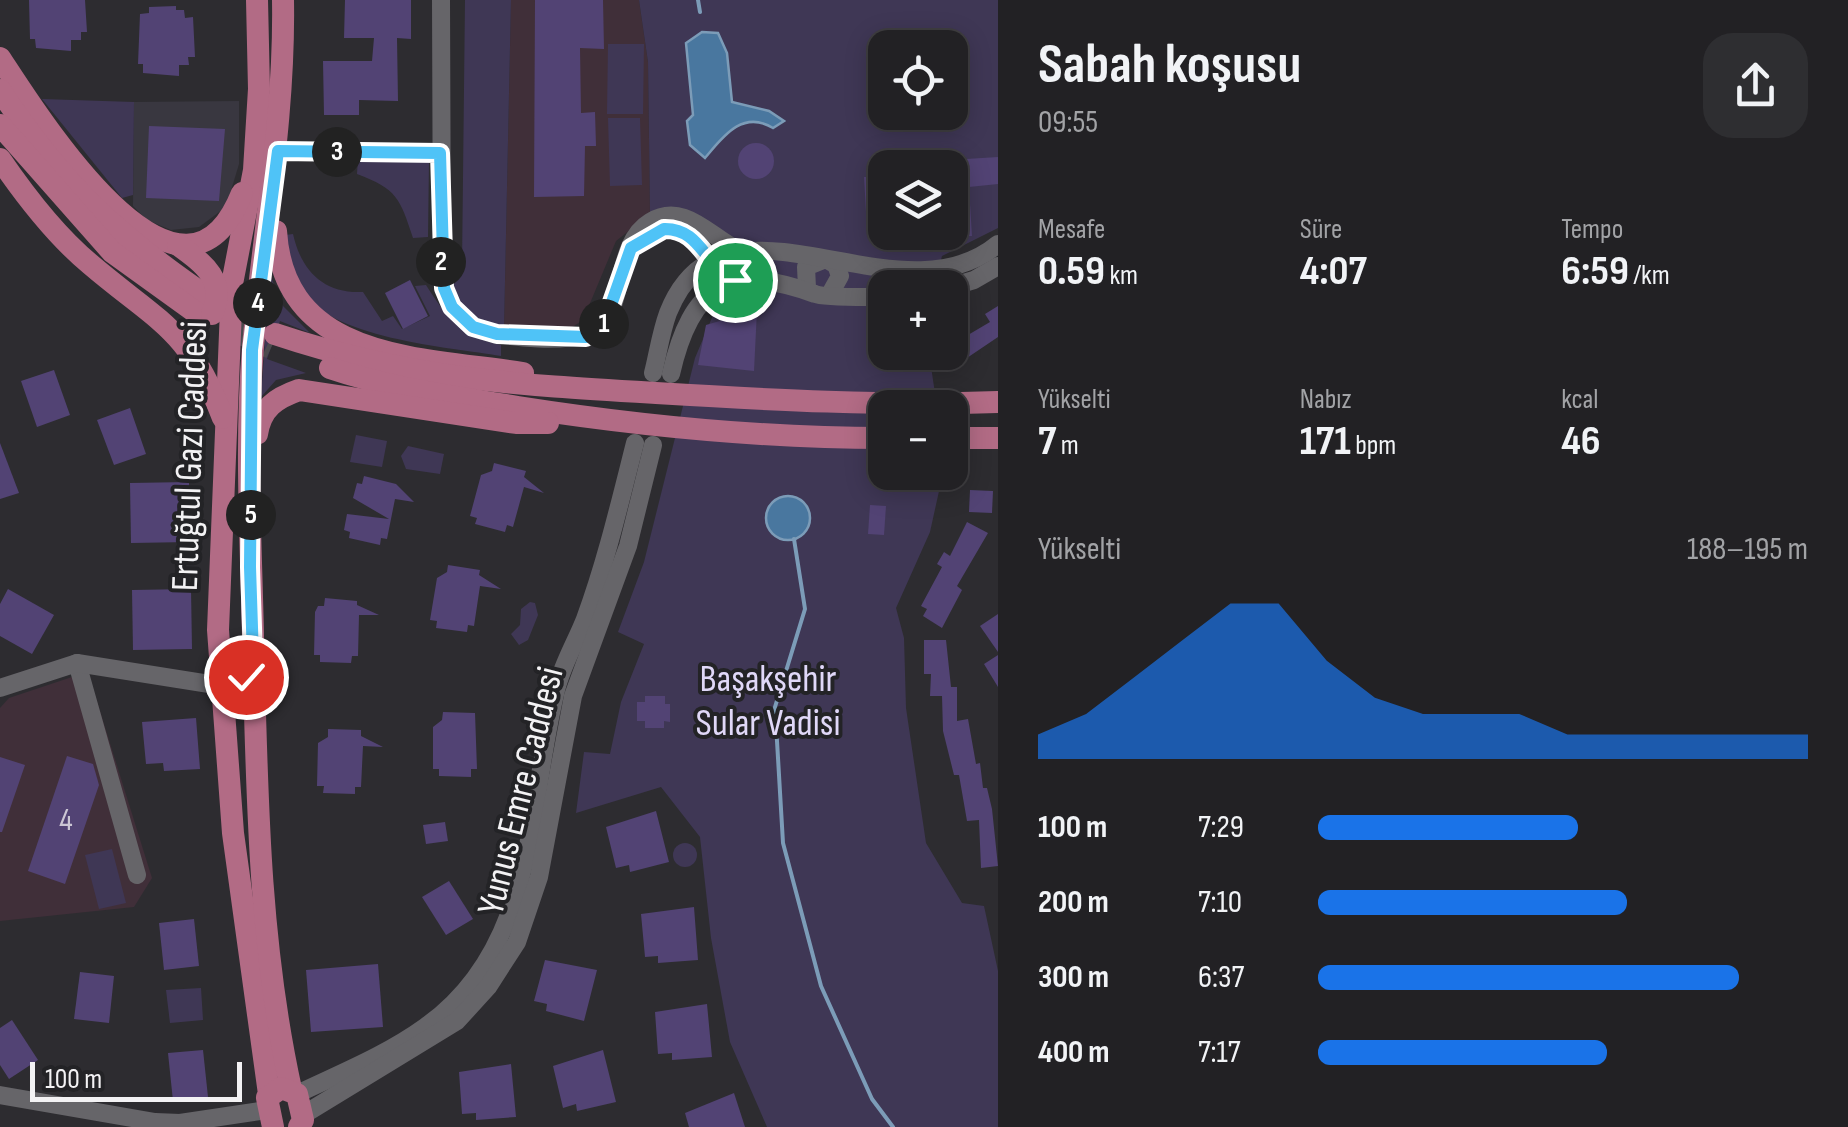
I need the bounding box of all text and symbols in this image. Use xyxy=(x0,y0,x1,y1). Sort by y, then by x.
map controls xyxy=(868,30,968,490)
button: locate xyxy=(868,30,968,130)
text: Sabah koşusu xyxy=(1038,32,1301,99)
button: share xyxy=(1703,33,1808,138)
text: 09:55 xyxy=(1038,103,1098,142)
pin: 3 xyxy=(312,127,362,177)
text: 3 xyxy=(331,135,343,168)
button: layers xyxy=(868,150,968,250)
text: Mesafe xyxy=(1038,213,1105,246)
text: Süre xyxy=(1300,213,1342,246)
text: Tempo xyxy=(1561,213,1623,246)
pin: 2 xyxy=(416,237,466,287)
pin xyxy=(693,238,778,323)
text: 2 xyxy=(435,245,447,278)
text: 0.59 xyxy=(1038,246,1105,297)
text: 4:07 xyxy=(1300,246,1367,297)
text: 6:59 xyxy=(1561,246,1629,297)
icon: arrive xyxy=(708,253,763,308)
text: km xyxy=(1105,259,1138,292)
text: /km xyxy=(1629,259,1670,292)
button: + xyxy=(868,270,968,370)
pin: 4 xyxy=(233,278,283,328)
text: 4 xyxy=(251,286,265,319)
pin: 1 xyxy=(579,299,629,349)
text: 1 xyxy=(599,307,609,340)
street label: Ertuğtul Gazi Caddesi xyxy=(163,320,217,592)
text: Yükselti xyxy=(1038,383,1111,416)
text: Nabız xyxy=(1300,383,1352,416)
text: kcal xyxy=(1561,383,1598,416)
button: − xyxy=(868,390,968,490)
text: 7 xyxy=(1038,416,1056,467)
text: 171 xyxy=(1300,416,1351,467)
text: 46 xyxy=(1561,416,1601,467)
text: m xyxy=(1056,429,1079,462)
text: bpm xyxy=(1351,429,1396,462)
pin: 5 xyxy=(226,490,276,540)
text: 5 xyxy=(245,498,257,531)
text: Yükselti xyxy=(1038,530,1121,569)
text: 188–195 m xyxy=(1687,530,1808,569)
pin xyxy=(204,635,289,720)
icon: check xyxy=(219,650,274,705)
park label: Başakşehir Sular Vadisi xyxy=(696,657,840,746)
street label: Yunus Emre Caddesi xyxy=(468,662,574,920)
house number: 4 xyxy=(59,801,73,840)
text: 100 m xyxy=(1038,808,1107,847)
text: 7:29 xyxy=(1198,808,1244,847)
text: 200 m xyxy=(1038,883,1109,922)
text: 7:10 xyxy=(1198,883,1242,922)
text: 300 m xyxy=(1038,958,1109,997)
text: 6:37 xyxy=(1198,958,1244,997)
text: 400 m xyxy=(1038,1033,1110,1072)
text: 7:17 xyxy=(1198,1033,1241,1072)
scale bar xyxy=(30,1057,242,1102)
text: 100 m xyxy=(45,1063,102,1096)

